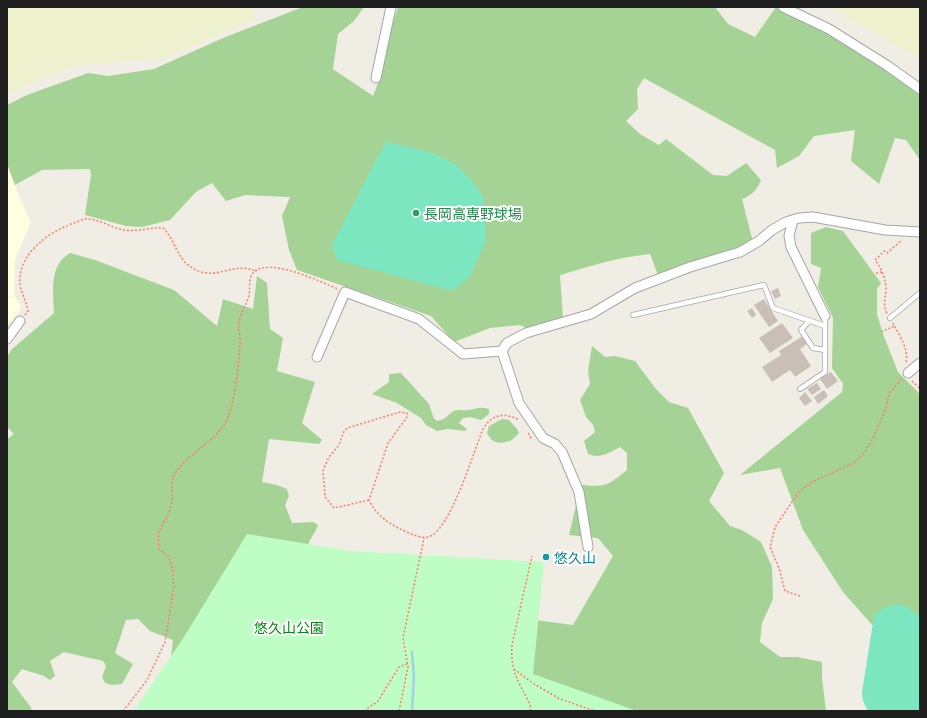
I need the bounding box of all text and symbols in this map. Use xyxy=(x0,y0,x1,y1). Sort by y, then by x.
place label: 長岡高専野球場 xyxy=(424,204,522,223)
marker: 長岡高専野球場 xyxy=(411,208,421,218)
place label: 悠久山 xyxy=(554,548,596,567)
marker: 悠久山 xyxy=(541,552,551,562)
park label: 悠久山公園 xyxy=(254,618,324,637)

